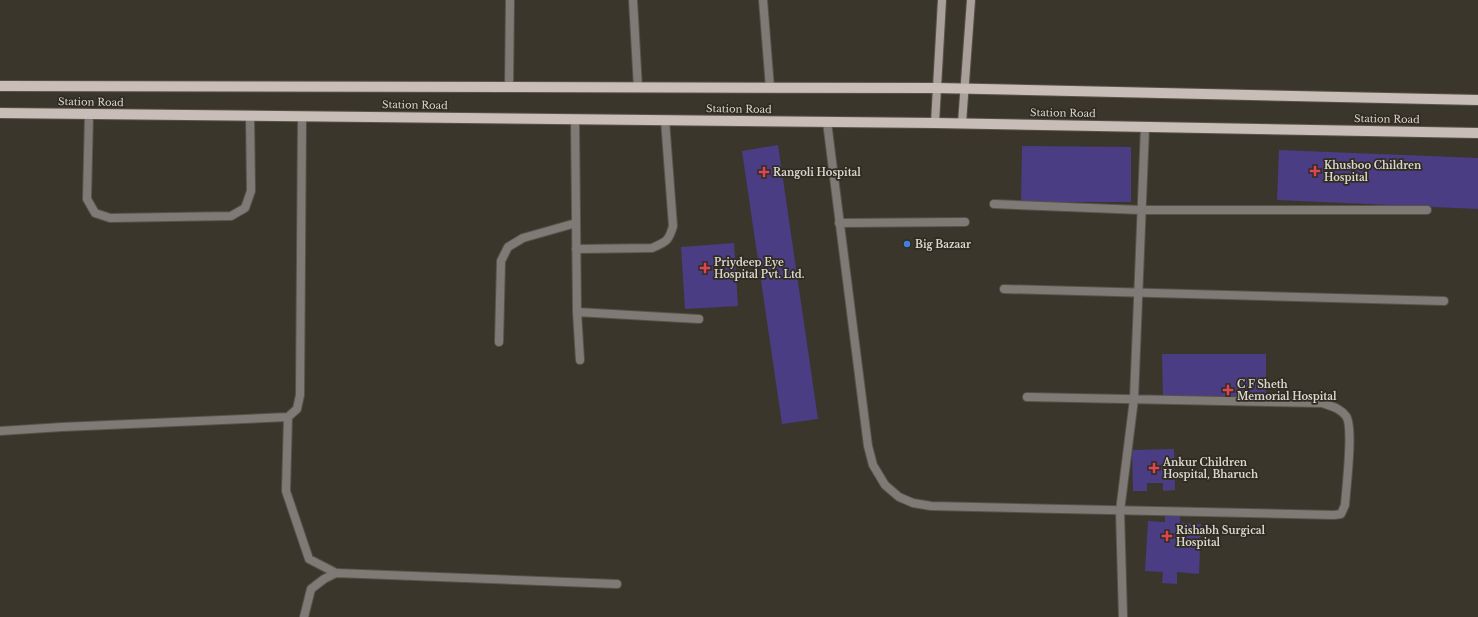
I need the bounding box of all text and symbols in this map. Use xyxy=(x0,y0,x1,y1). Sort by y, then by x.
street label: Station Road xyxy=(58,95,124,109)
street label: Station Road xyxy=(382,98,448,112)
street label: Station Road xyxy=(706,102,772,116)
street label: Station Road xyxy=(1030,106,1096,120)
street label: Station Road xyxy=(1354,112,1420,126)
place label: Khusboo Children Hospital xyxy=(1324,159,1422,184)
marker: Khusboo Children Hospital xyxy=(1309,165,1321,177)
marker: Rangoli Hospital xyxy=(758,166,770,178)
place label: Rangoli Hospital xyxy=(773,166,861,179)
place label: Big Bazaar xyxy=(915,238,971,251)
marker: Big Bazaar xyxy=(902,239,912,249)
place label: Priydeep Eye Hospital Pvt. Ltd. xyxy=(714,256,805,281)
marker: Priydeep Eye Hospital Pvt. Ltd. xyxy=(699,262,711,274)
place label: C F Sheth Memorial Hospital xyxy=(1237,378,1337,403)
marker: C F Sheth Memorial Hospital xyxy=(1222,384,1234,396)
place label: Ankur Children Hospital, Bharuch xyxy=(1162,456,1259,481)
marker: Ankur Children Hospital, Bharuch xyxy=(1148,462,1160,474)
place label: Rishabh Surgical Hospital xyxy=(1176,524,1266,549)
marker: Rishabh Surgical Hospital xyxy=(1161,530,1173,542)

